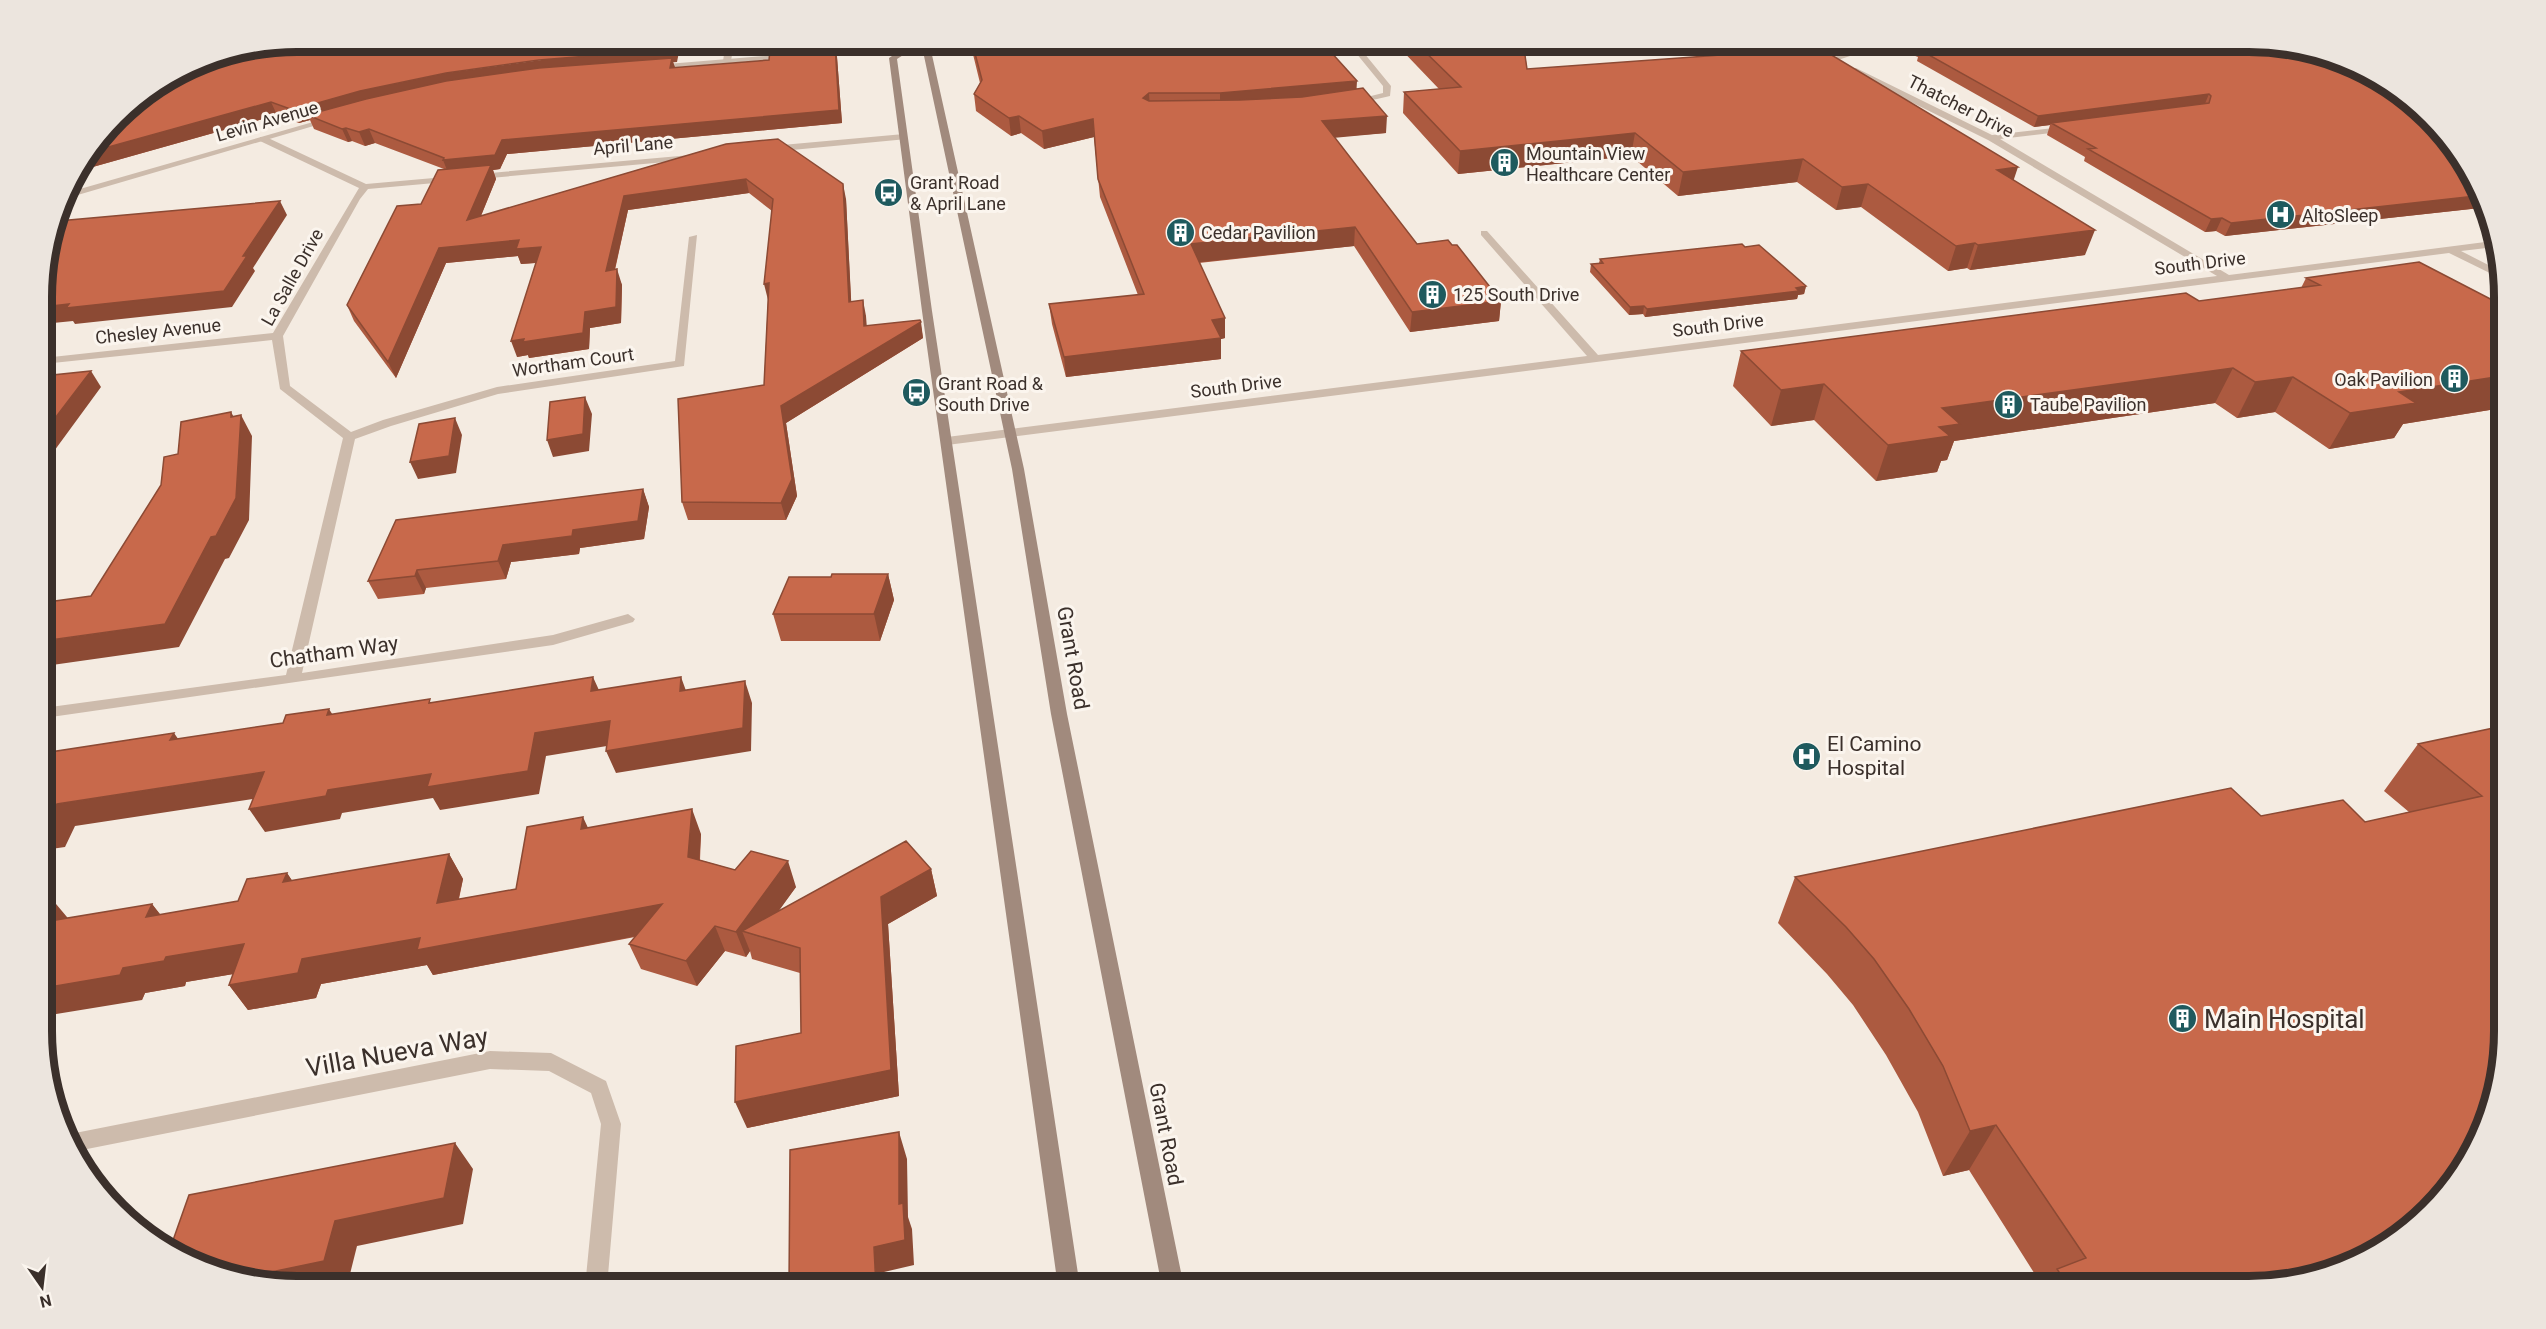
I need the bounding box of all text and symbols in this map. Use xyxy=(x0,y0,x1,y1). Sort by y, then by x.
street label: Thatcher Drive xyxy=(1904,70,2018,142)
street label: Levin Avenue xyxy=(213,96,321,146)
street label: April Lane xyxy=(592,131,674,159)
place label: Mountain View Healthcare Center xyxy=(1526,143,1670,185)
building icon: Mountain View Healthcare Center xyxy=(1489,147,1521,179)
place label: Grant Road & April Lane xyxy=(910,172,1006,214)
bus stop icon: Grant Road & April Lane xyxy=(873,176,905,208)
hospital icon: AltoSleep xyxy=(2265,199,2297,231)
place label: AltoSleep xyxy=(2302,205,2378,226)
building icon: Cedar Pavilion xyxy=(1164,216,1196,248)
place label: Cedar Pavilion xyxy=(1201,222,1316,243)
street label: La Salle Drive xyxy=(257,225,327,329)
street label: South Drive xyxy=(2153,247,2247,279)
building icon: 125 South Drive xyxy=(1416,278,1448,310)
place label: 125 South Drive xyxy=(1453,284,1579,305)
street label: South Drive xyxy=(1671,309,1765,341)
street label: Chesley Avenue xyxy=(94,314,222,348)
street label: Wortham Court xyxy=(511,343,635,381)
building icon: Oak Pavilion xyxy=(2438,363,2470,395)
place label: Oak Pavilion xyxy=(2334,369,2433,390)
street label: South Drive xyxy=(1189,370,1283,402)
place label: Grant Road & South Drive xyxy=(938,373,1044,415)
bus stop icon: Grant Road & South Drive xyxy=(901,377,933,409)
building icon: Taube Pavilion xyxy=(1993,388,2025,420)
place label: Taube Pavilion xyxy=(2030,394,2147,415)
street label: Grant Road xyxy=(1052,605,1094,711)
street label: Chatham Way xyxy=(268,631,400,673)
place label: El Camino Hospital xyxy=(1827,732,1921,780)
hospital icon: El Camino Hospital xyxy=(1790,740,1822,772)
building icon: Main Hospital xyxy=(2167,1003,2199,1035)
place label: Main Hospital xyxy=(2204,1004,2365,1034)
street label: Villa Nueva Way xyxy=(304,1021,490,1083)
street label: Grant Road xyxy=(1144,1081,1188,1187)
north arrow xyxy=(12,1257,72,1317)
text: N xyxy=(38,1290,53,1312)

